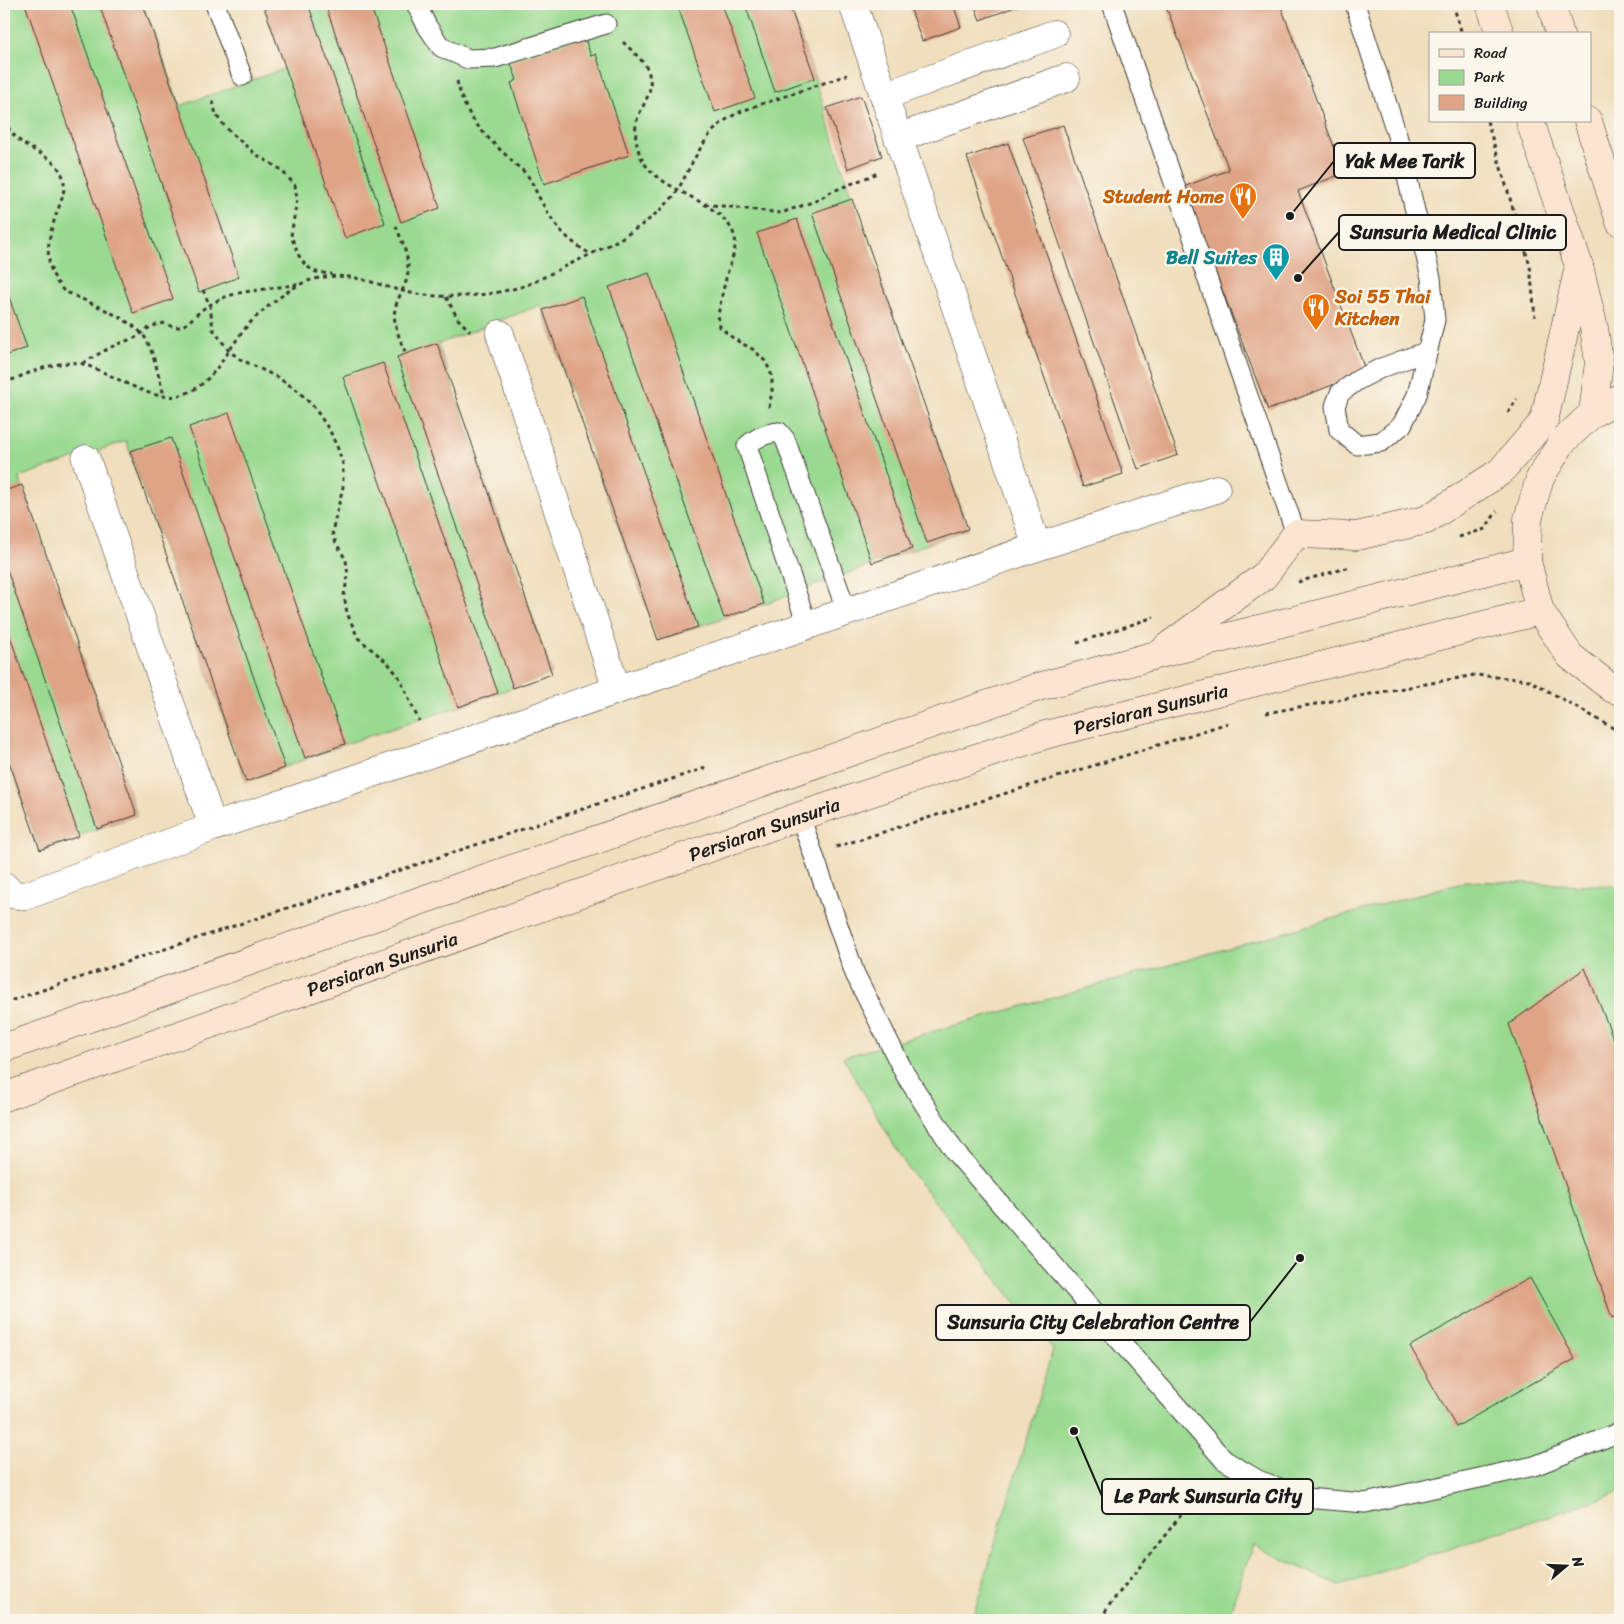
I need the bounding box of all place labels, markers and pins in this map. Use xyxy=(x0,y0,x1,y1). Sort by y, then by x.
callout: Yak Mee Tarik xyxy=(1334,143,1475,178)
place label: Student Home xyxy=(1102,180,1224,213)
restaurant icon: Student Home xyxy=(1228,181,1258,220)
callout: Sunsuria Medical Clinic xyxy=(1339,215,1566,250)
place label: Bell Suites xyxy=(1166,241,1258,274)
building icon: Bell Suites xyxy=(1261,242,1291,281)
place label: Soi 55 Thai Kitchen xyxy=(1334,280,1432,335)
restaurant icon: Soi 55 Thai Kitchen xyxy=(1301,292,1331,331)
callout: Sunsuria City Celebration Centre xyxy=(936,1305,1250,1340)
callout: Le Park Sunsuria City xyxy=(1102,1479,1313,1514)

